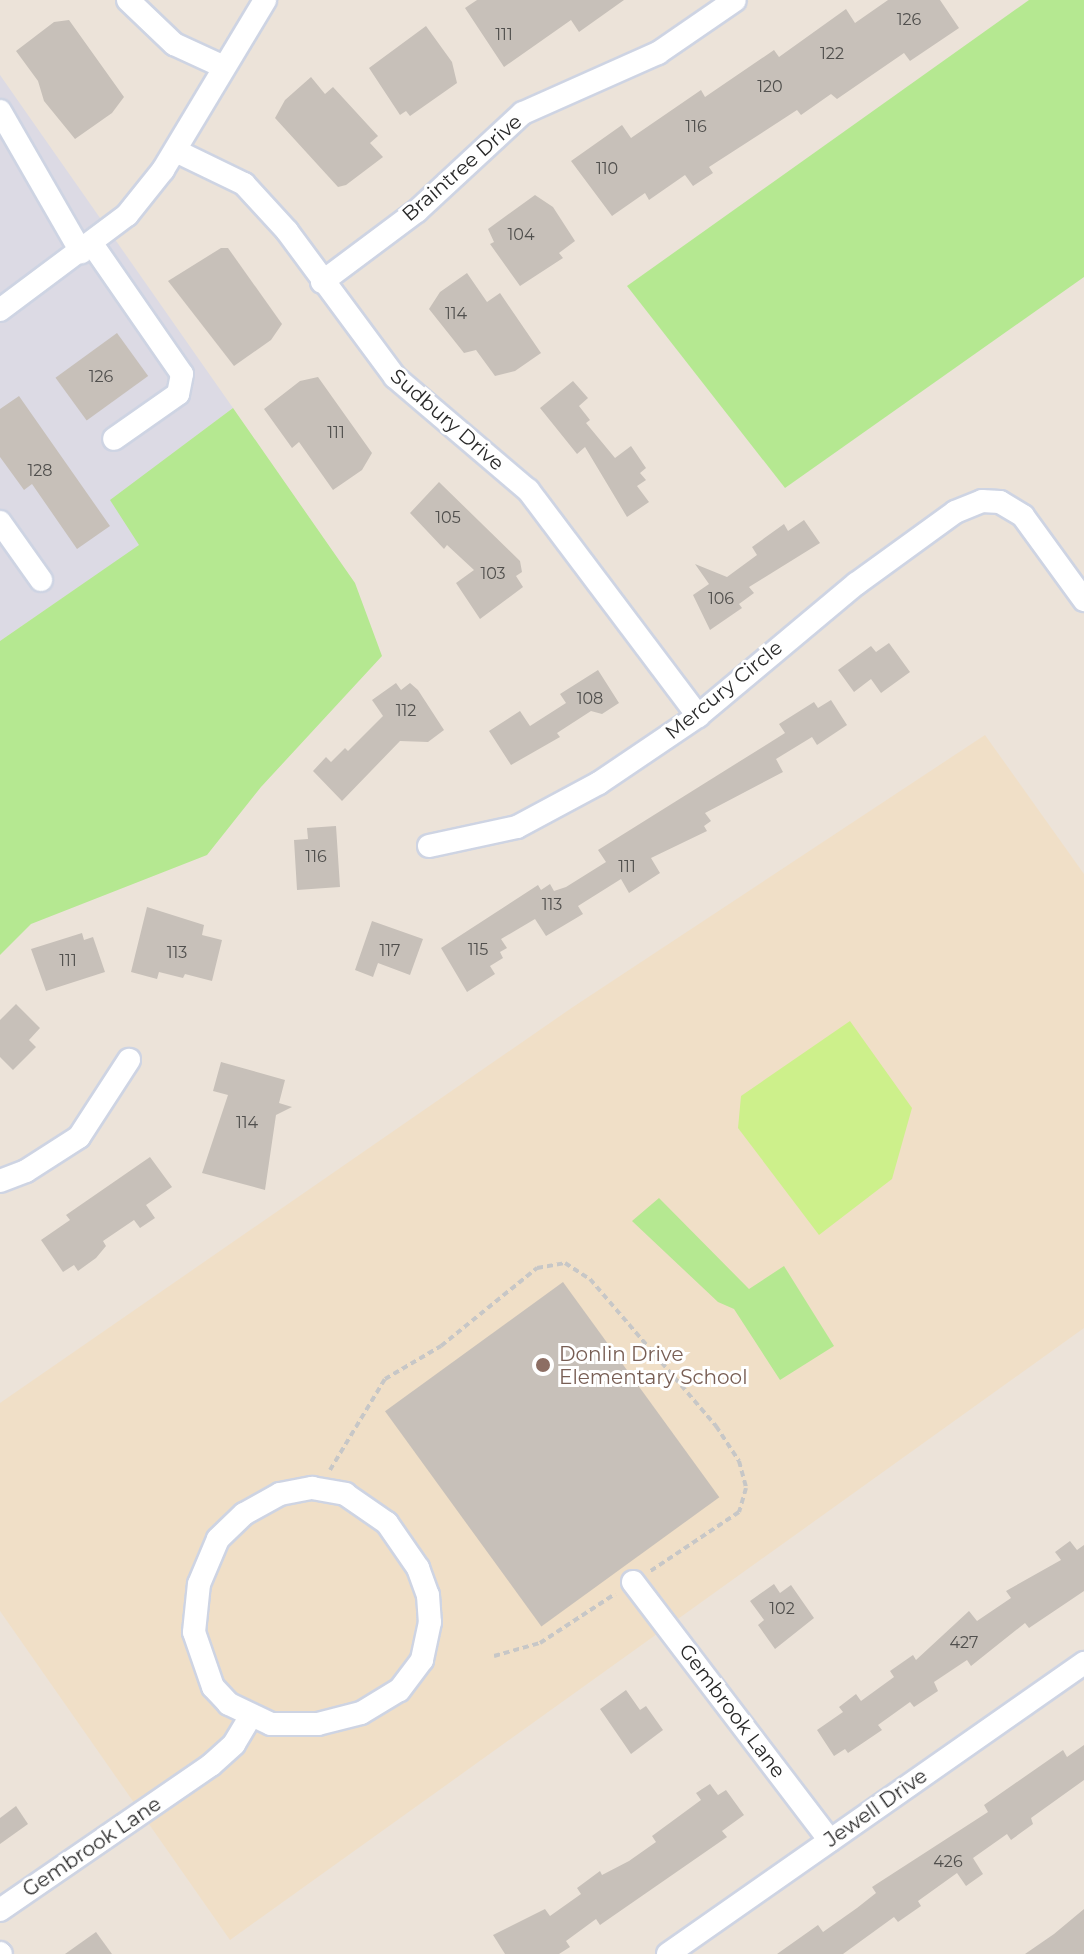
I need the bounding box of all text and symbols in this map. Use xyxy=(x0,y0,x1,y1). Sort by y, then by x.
house number: 126 xyxy=(897,10,921,30)
house number: 111 xyxy=(495,25,513,45)
house number: 122 xyxy=(820,44,844,64)
house number: 120 xyxy=(757,77,783,97)
street label: Braintree Drive xyxy=(397,110,527,226)
house number: 116 xyxy=(685,117,707,137)
house number: 110 xyxy=(596,159,618,179)
house number: 104 xyxy=(508,225,534,245)
house number: 114 xyxy=(445,304,467,324)
street label: Sudbury Drive xyxy=(385,364,509,476)
house number: 126 xyxy=(89,367,113,387)
house number: 111 xyxy=(327,423,345,443)
house number: 128 xyxy=(27,461,53,481)
house number: 105 xyxy=(435,508,461,528)
house number: 103 xyxy=(480,564,506,584)
house number: 106 xyxy=(708,589,734,609)
street label: Mercury Circle xyxy=(661,636,787,744)
house number: 108 xyxy=(577,689,603,709)
house number: 112 xyxy=(396,701,416,721)
house number: 116 xyxy=(305,847,327,867)
house number: 111 xyxy=(618,857,636,877)
house number: 113 xyxy=(542,895,562,915)
house number: 115 xyxy=(468,940,488,960)
house number: 117 xyxy=(380,941,400,961)
house number: 113 xyxy=(167,943,187,963)
house number: 111 xyxy=(59,951,77,971)
house number: 114 xyxy=(236,1113,258,1133)
place label: Donlin Drive Elementary School xyxy=(559,1342,748,1389)
marker: Donlin Drive Elementary School xyxy=(534,1356,552,1374)
house number: 102 xyxy=(769,1599,795,1619)
house number: 427 xyxy=(949,1633,979,1653)
street label: Gembrook Lane xyxy=(674,1639,790,1783)
street label: Jewell Drive xyxy=(820,1764,932,1852)
street label: Gembrook Lane xyxy=(18,1792,166,1902)
house number: 426 xyxy=(933,1852,963,1872)

